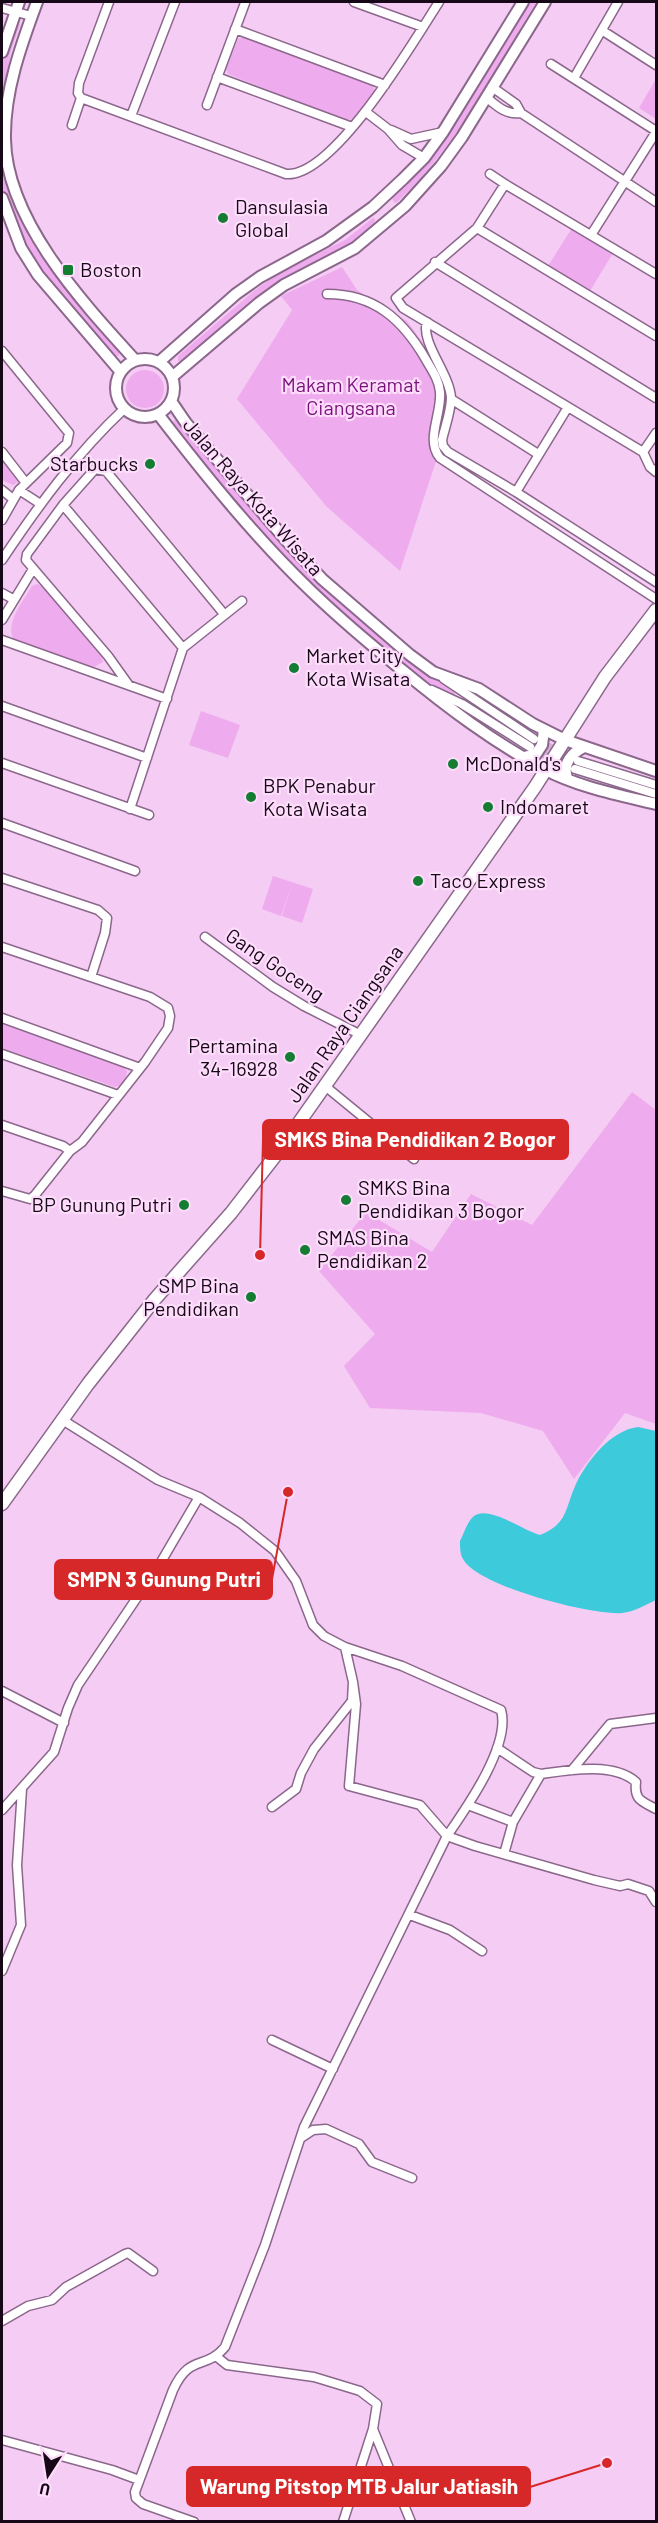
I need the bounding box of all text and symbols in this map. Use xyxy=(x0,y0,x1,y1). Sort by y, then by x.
place label: Dansulasia Global xyxy=(235,194,328,241)
marker: Dansulasia Global xyxy=(216,211,230,225)
place label: Boston xyxy=(80,257,142,281)
marker: Boston xyxy=(61,263,75,277)
park label: Makam Keramat Ciangsana xyxy=(281,372,421,419)
street label: Jalan Raya Kota Wisata xyxy=(179,413,329,580)
place label: Starbucks xyxy=(50,451,138,475)
marker: Starbucks xyxy=(143,457,157,471)
place label: Market City Kota Wisata xyxy=(306,643,410,690)
marker: Market City Kota Wisata xyxy=(287,661,301,675)
place label: McDonald's xyxy=(465,751,561,775)
marker: McDonald's xyxy=(446,757,460,771)
place label: BPK Penabur Kota Wisata xyxy=(263,773,376,820)
marker: BPK Penabur Kota Wisata xyxy=(244,790,258,804)
place label: Indomaret xyxy=(500,794,589,818)
marker: Indomaret xyxy=(481,800,495,814)
place label: Taco Express xyxy=(430,868,546,892)
marker: Taco Express xyxy=(411,874,425,888)
street label: Gang Goceng xyxy=(222,923,329,1006)
street label: Jalan Raya Ciangsana xyxy=(281,940,408,1107)
place label: Pertamina 34-16928 xyxy=(188,1033,278,1080)
marker: Pertamina 34-16928 xyxy=(283,1050,297,1064)
callout: SMKS Bina Pendidikan 2 Bogor xyxy=(263,1120,568,1159)
text: SMKS Bina Pendidikan 2 Bogor xyxy=(275,1126,555,1151)
place label: SMKS Bina Pendidikan 3 Bogor xyxy=(358,1175,524,1222)
place label: BP Gunung Putri xyxy=(31,1192,172,1216)
marker: SMKS Bina Pendidikan 3 Bogor xyxy=(339,1193,353,1207)
marker: BP Gunung Putri xyxy=(177,1198,191,1212)
place label: SMAS Bina Pendidikan 2 xyxy=(317,1225,427,1272)
marker: SMAS Bina Pendidikan 2 xyxy=(298,1243,312,1257)
place label: SMP Bina Pendidikan xyxy=(143,1273,239,1320)
marker: SMP Bina Pendidikan xyxy=(244,1290,258,1304)
callout: SMPN 3 Gunung Putri xyxy=(55,1560,272,1599)
text: SMPN 3 Gunung Putri xyxy=(67,1566,261,1591)
north arrow xyxy=(18,2445,78,2505)
callout: Warung Pitstop MTB Jalur Jatiasih xyxy=(187,2467,530,2506)
text: Warung Pitstop MTB Jalur Jatiasih xyxy=(200,2473,518,2498)
text: U xyxy=(38,2480,52,2501)

